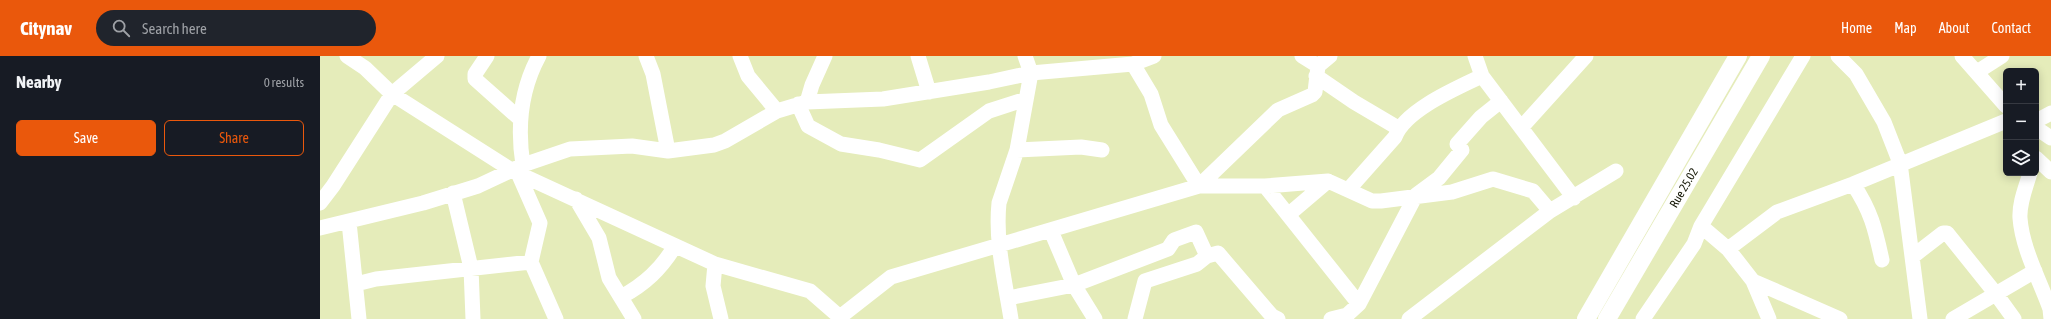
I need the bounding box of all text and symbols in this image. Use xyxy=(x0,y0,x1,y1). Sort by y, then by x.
search box xyxy=(96,10,376,46)
text: Citynav xyxy=(20,17,72,39)
icon: search xyxy=(110,17,132,39)
text: Search here xyxy=(142,20,207,37)
text: Home xyxy=(1841,20,1872,36)
text: Map xyxy=(1894,20,1917,36)
text: About xyxy=(1939,20,1970,36)
text: Contact xyxy=(1992,20,2031,36)
map controls xyxy=(2003,68,2039,176)
button: + xyxy=(2003,68,2039,104)
text: Nearby xyxy=(16,72,62,92)
text: 0 results xyxy=(264,75,304,90)
button: − xyxy=(2003,104,2039,140)
button: Save xyxy=(16,120,156,156)
button: Share xyxy=(164,120,304,156)
button: layers xyxy=(2003,140,2039,176)
street label: Rue 25.02 xyxy=(1667,165,1701,210)

